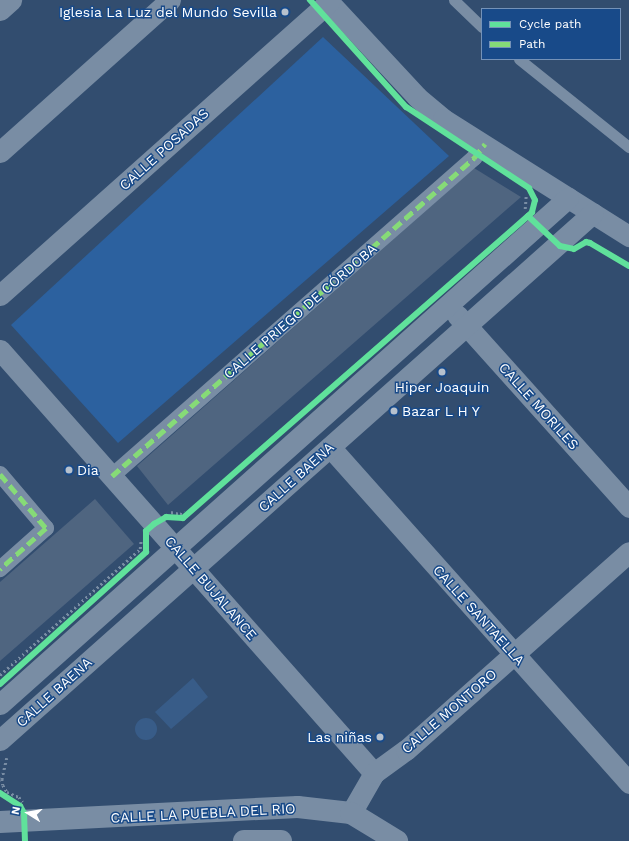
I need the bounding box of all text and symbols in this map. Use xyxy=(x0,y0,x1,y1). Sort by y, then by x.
place label: Iglesia La Luz del Mundo Sevilla xyxy=(58,4,277,20)
marker: Iglesia La Luz del Mundo Sevilla xyxy=(280,7,290,17)
legend xyxy=(481,8,621,60)
text: Cycle path xyxy=(519,17,581,31)
text: Path xyxy=(519,37,545,51)
street label: CALLE POSADAS xyxy=(116,105,212,193)
street label: CALLE PRIEGO DE CÓRDOBA xyxy=(220,240,380,382)
street label: CALLE MORILES xyxy=(495,359,583,453)
marker: Hiper Joaquin xyxy=(437,367,447,377)
place label: Hiper Joaquin xyxy=(394,379,490,395)
place label: Bazar L H Y xyxy=(402,403,481,419)
marker: Bazar L H Y xyxy=(389,406,399,416)
street label: CALLE BAENA xyxy=(255,439,337,515)
place label: Dia xyxy=(77,462,99,478)
marker: Dia xyxy=(64,465,74,475)
street label: CALLE BUJALANCE xyxy=(161,533,261,643)
street label: CALLE SANTAELLA xyxy=(430,561,528,669)
street label: CALLE BAENA xyxy=(13,654,95,730)
street label: CALLE MONTORO xyxy=(398,665,500,757)
place label: Las niñas xyxy=(307,729,372,745)
marker: Las niñas xyxy=(375,732,385,742)
north arrow xyxy=(8,793,48,833)
street label: CALLE LA PUEBLA DEL RIO xyxy=(109,800,297,826)
text: N xyxy=(9,805,23,816)

